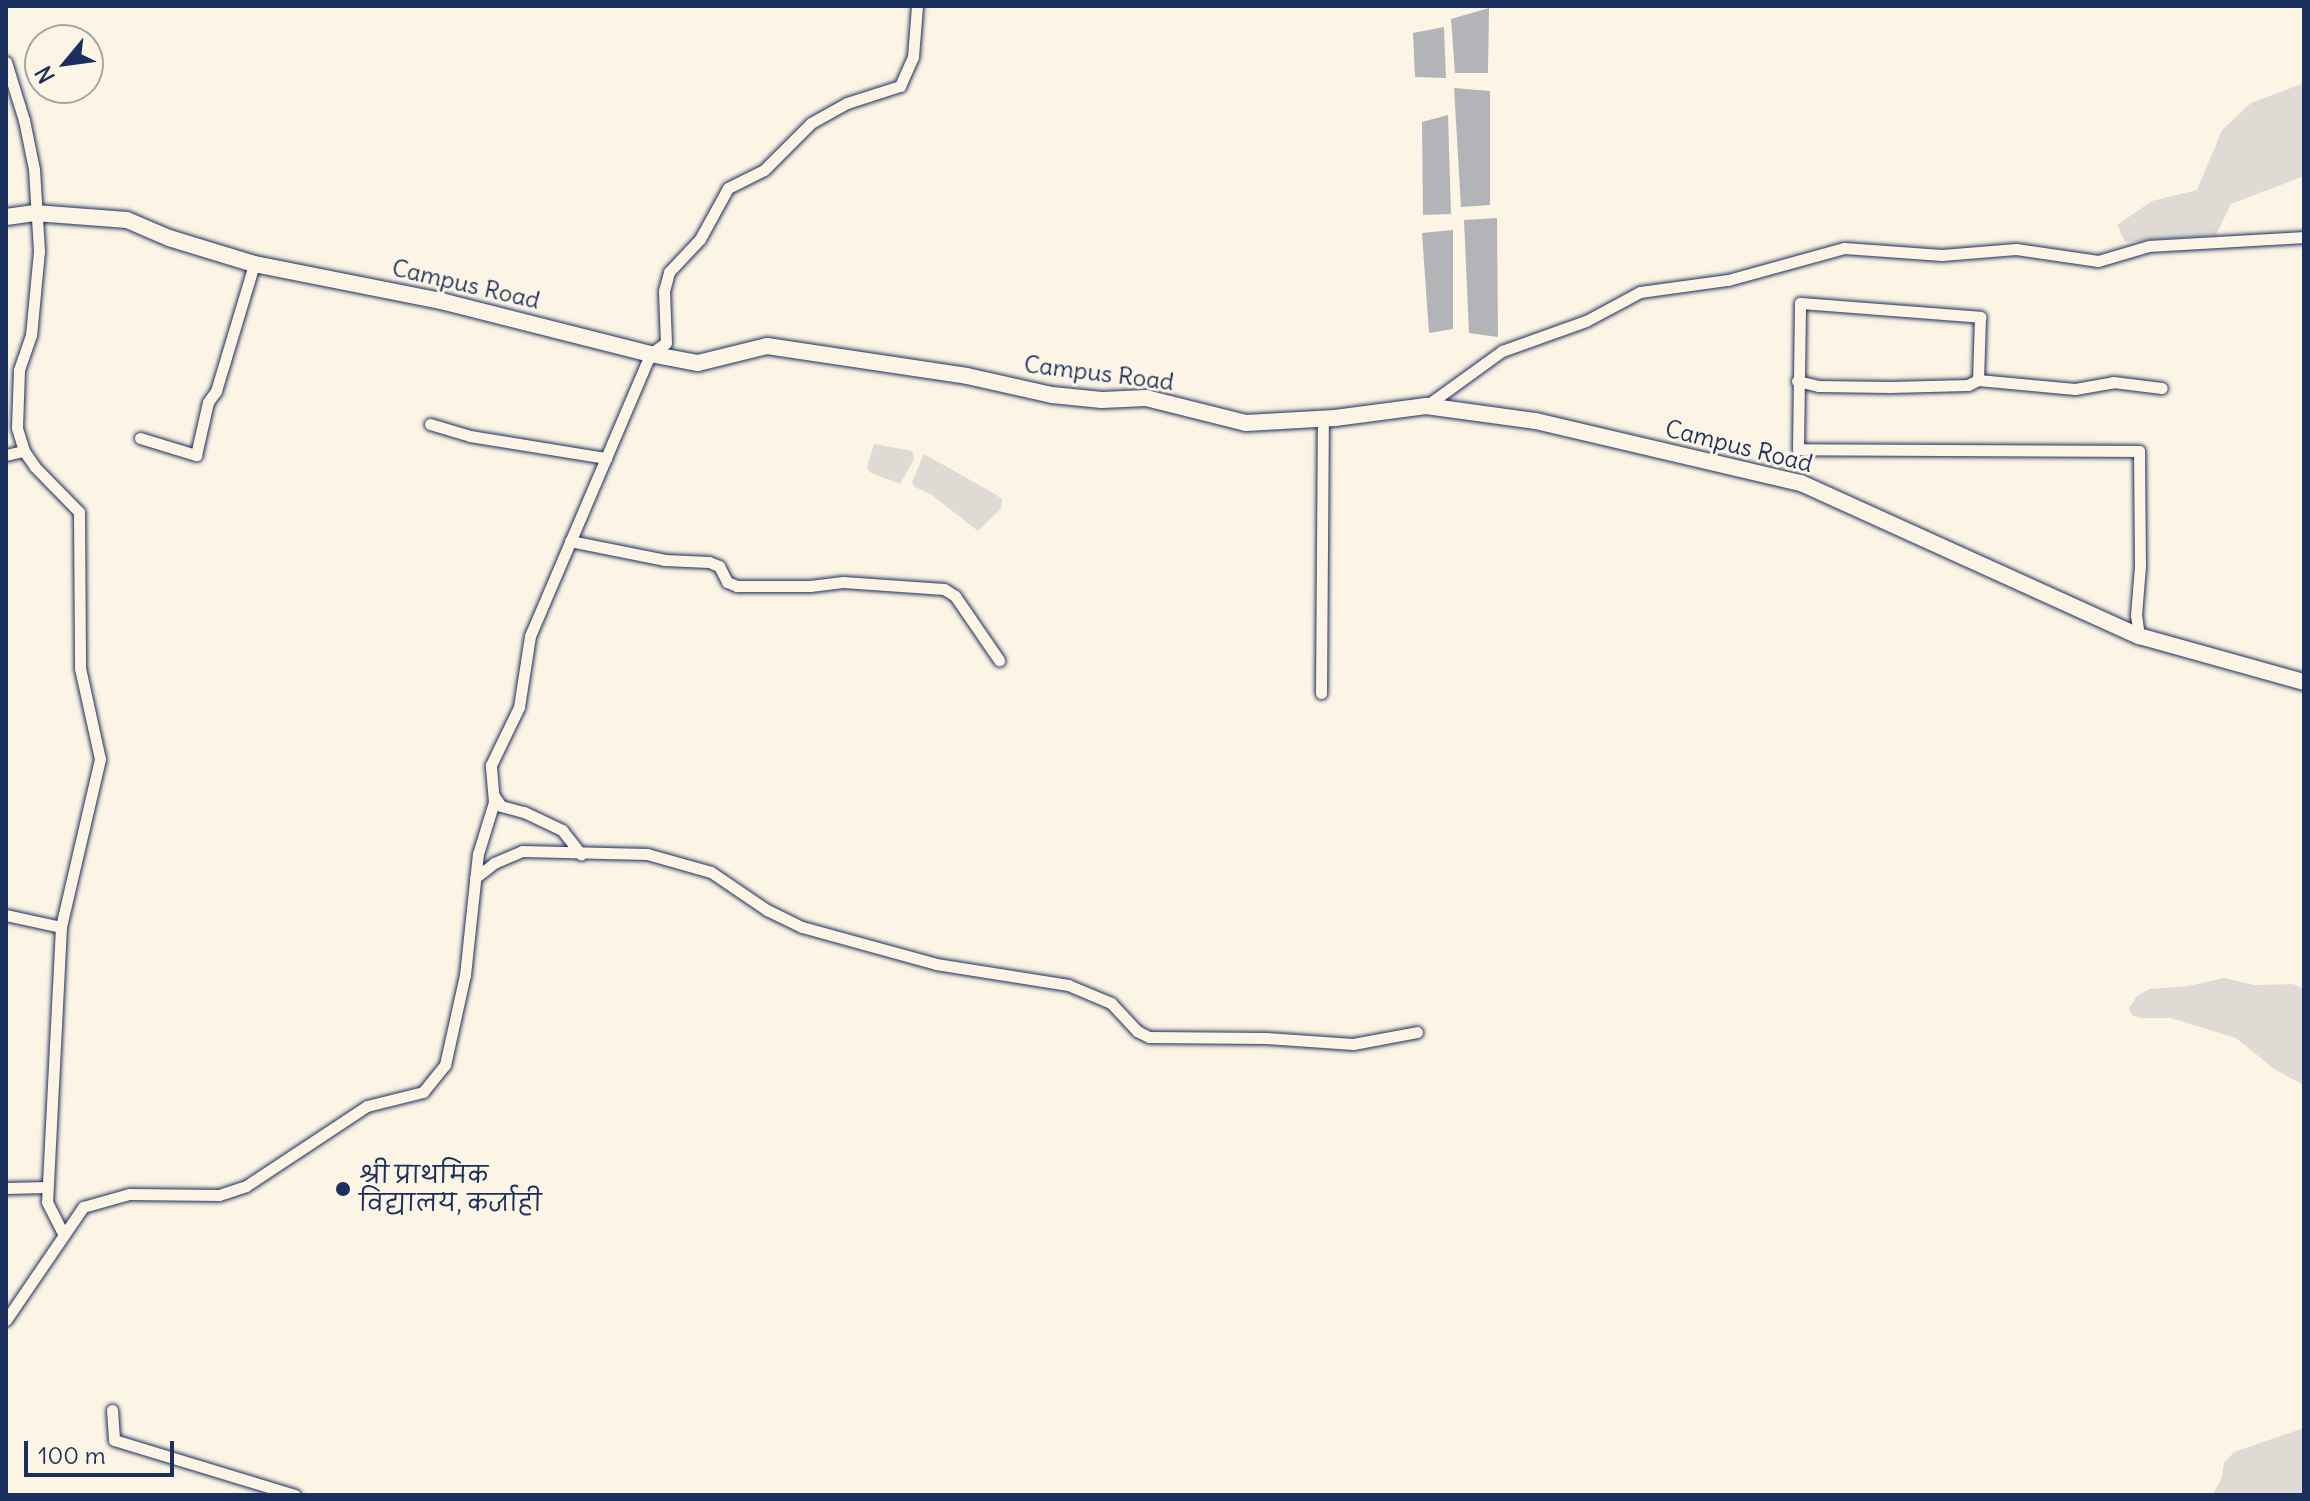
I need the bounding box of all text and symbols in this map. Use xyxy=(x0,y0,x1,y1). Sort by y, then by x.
north arrow xyxy=(24,24,104,104)
text: N xyxy=(29,61,61,88)
street label: Campus Road xyxy=(389,253,543,315)
street label: Campus Road xyxy=(1022,350,1176,396)
street label: Campus Road xyxy=(1662,414,1816,478)
place label: श्री प्राथमिक विद्यालय, कर्जाही xyxy=(359,1161,542,1217)
marker: श्री प्राथमिक विद्यालय, कर्जाही xyxy=(334,1180,352,1198)
scale bar xyxy=(28,1425,178,1475)
text: 100 m xyxy=(38,1440,106,1470)

